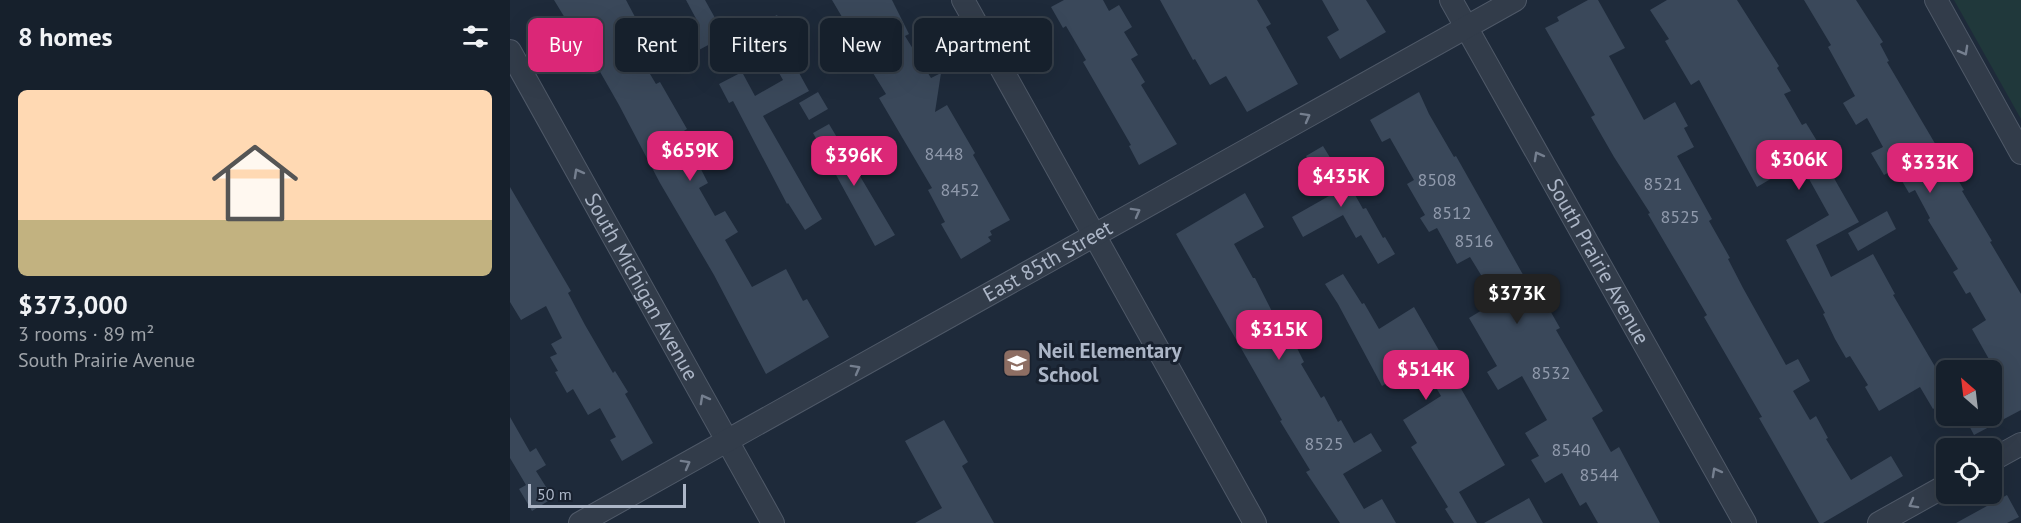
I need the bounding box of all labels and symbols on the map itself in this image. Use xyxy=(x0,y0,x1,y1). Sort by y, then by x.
one-way arrow xyxy=(1957,45,1968,55)
one-way arrow xyxy=(1300,113,1310,124)
pin: $659K xyxy=(648,131,732,182)
pin: $396K xyxy=(812,136,896,187)
pin: $306K xyxy=(1757,140,1841,191)
house number: 8448 xyxy=(924,142,964,165)
pin: $333K xyxy=(1888,143,1972,194)
one-way arrow xyxy=(1534,151,1545,162)
pin: $435K xyxy=(1299,157,1383,208)
house number: 8508 xyxy=(1417,168,1457,191)
one-way arrow xyxy=(574,169,585,179)
house number: 8521 xyxy=(1643,172,1683,195)
street label: South Prairie Avenue xyxy=(1541,173,1656,349)
house number: 8452 xyxy=(940,178,980,201)
street label: South Michigan Avenue xyxy=(579,188,705,385)
house number: 8512 xyxy=(1432,201,1472,224)
house number: 8525 xyxy=(1660,205,1700,228)
one-way arrow xyxy=(1130,208,1140,219)
street label: East 85th Street xyxy=(978,214,1117,308)
house number: 8516 xyxy=(1454,229,1494,252)
pin: $373K xyxy=(1475,274,1559,325)
pin: $315K xyxy=(1237,310,1321,361)
place label: Neil Elementary School xyxy=(1038,337,1183,388)
school or university icon: Neil Elementary School xyxy=(1001,347,1033,379)
pin: $514K xyxy=(1384,350,1468,401)
north arrow xyxy=(1936,360,2002,426)
house number: 8532 xyxy=(1531,361,1571,384)
one-way arrow xyxy=(850,364,860,376)
one-way arrow xyxy=(699,394,711,405)
house number: 8525 xyxy=(1304,432,1344,455)
house number: 8540 xyxy=(1551,438,1591,461)
one-way arrow xyxy=(680,460,690,471)
house number: 8544 xyxy=(1579,463,1619,486)
one-way arrow xyxy=(1712,468,1723,478)
scale bar xyxy=(528,481,686,508)
one-way arrow xyxy=(1909,497,1919,508)

